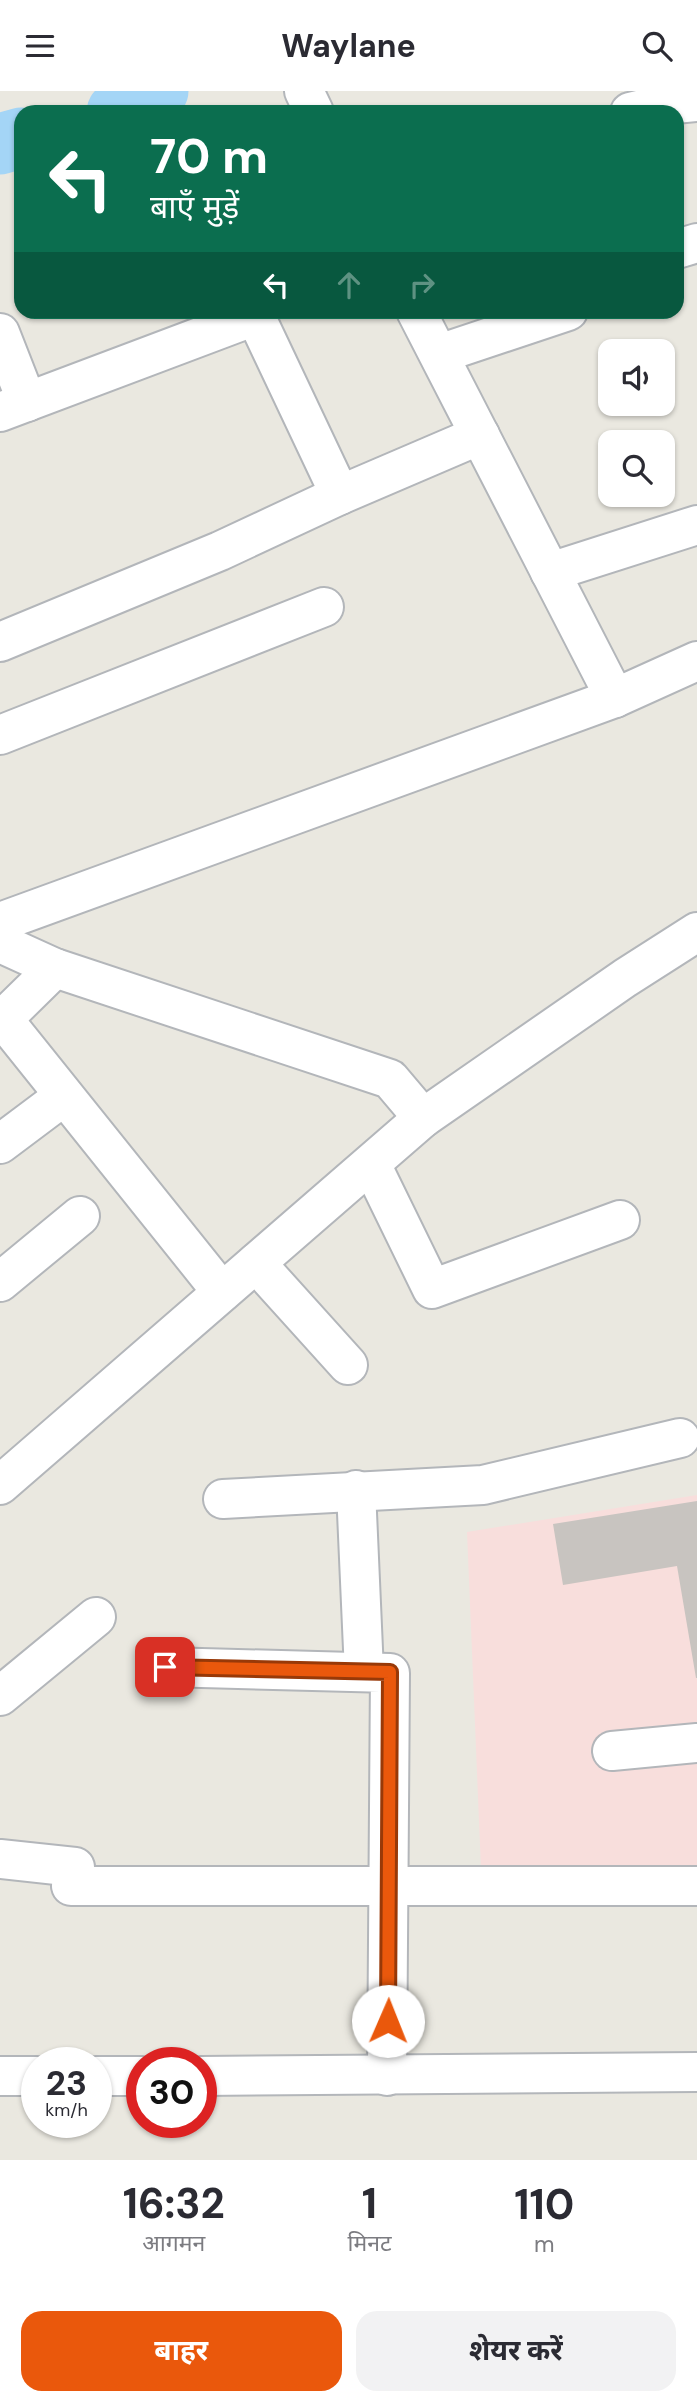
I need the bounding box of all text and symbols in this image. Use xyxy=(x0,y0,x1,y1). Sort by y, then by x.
text: Waylane xyxy=(281,25,416,67)
icon: menu xyxy=(21,27,59,65)
icon: search xyxy=(638,27,676,65)
text: 70 m xyxy=(150,124,268,188)
icon: left xyxy=(35,133,126,224)
text: बाएँ मुड़ें xyxy=(150,186,239,228)
icon: left xyxy=(257,266,295,304)
icon: ahead xyxy=(330,266,368,304)
icon: right xyxy=(403,266,441,304)
map controls xyxy=(598,339,675,507)
button: sound xyxy=(598,339,675,416)
button: search xyxy=(598,430,675,507)
pin xyxy=(135,1637,195,1697)
icon: arrive xyxy=(146,1648,184,1686)
position arrow xyxy=(351,1984,425,2058)
speed limit sign: 30 xyxy=(126,2047,217,2138)
text: 23 xyxy=(46,2060,87,2106)
text: km/h xyxy=(45,2098,88,2122)
text: 16:32 xyxy=(123,2176,225,2231)
text: 1 xyxy=(362,2176,377,2231)
text: 110 xyxy=(514,2177,574,2232)
text: आगमन xyxy=(142,2228,205,2258)
text: मिनट xyxy=(347,2228,392,2258)
text: m xyxy=(534,2229,554,2259)
button: बाहर xyxy=(21,2311,342,2391)
button: शेयर करें xyxy=(356,2311,676,2391)

